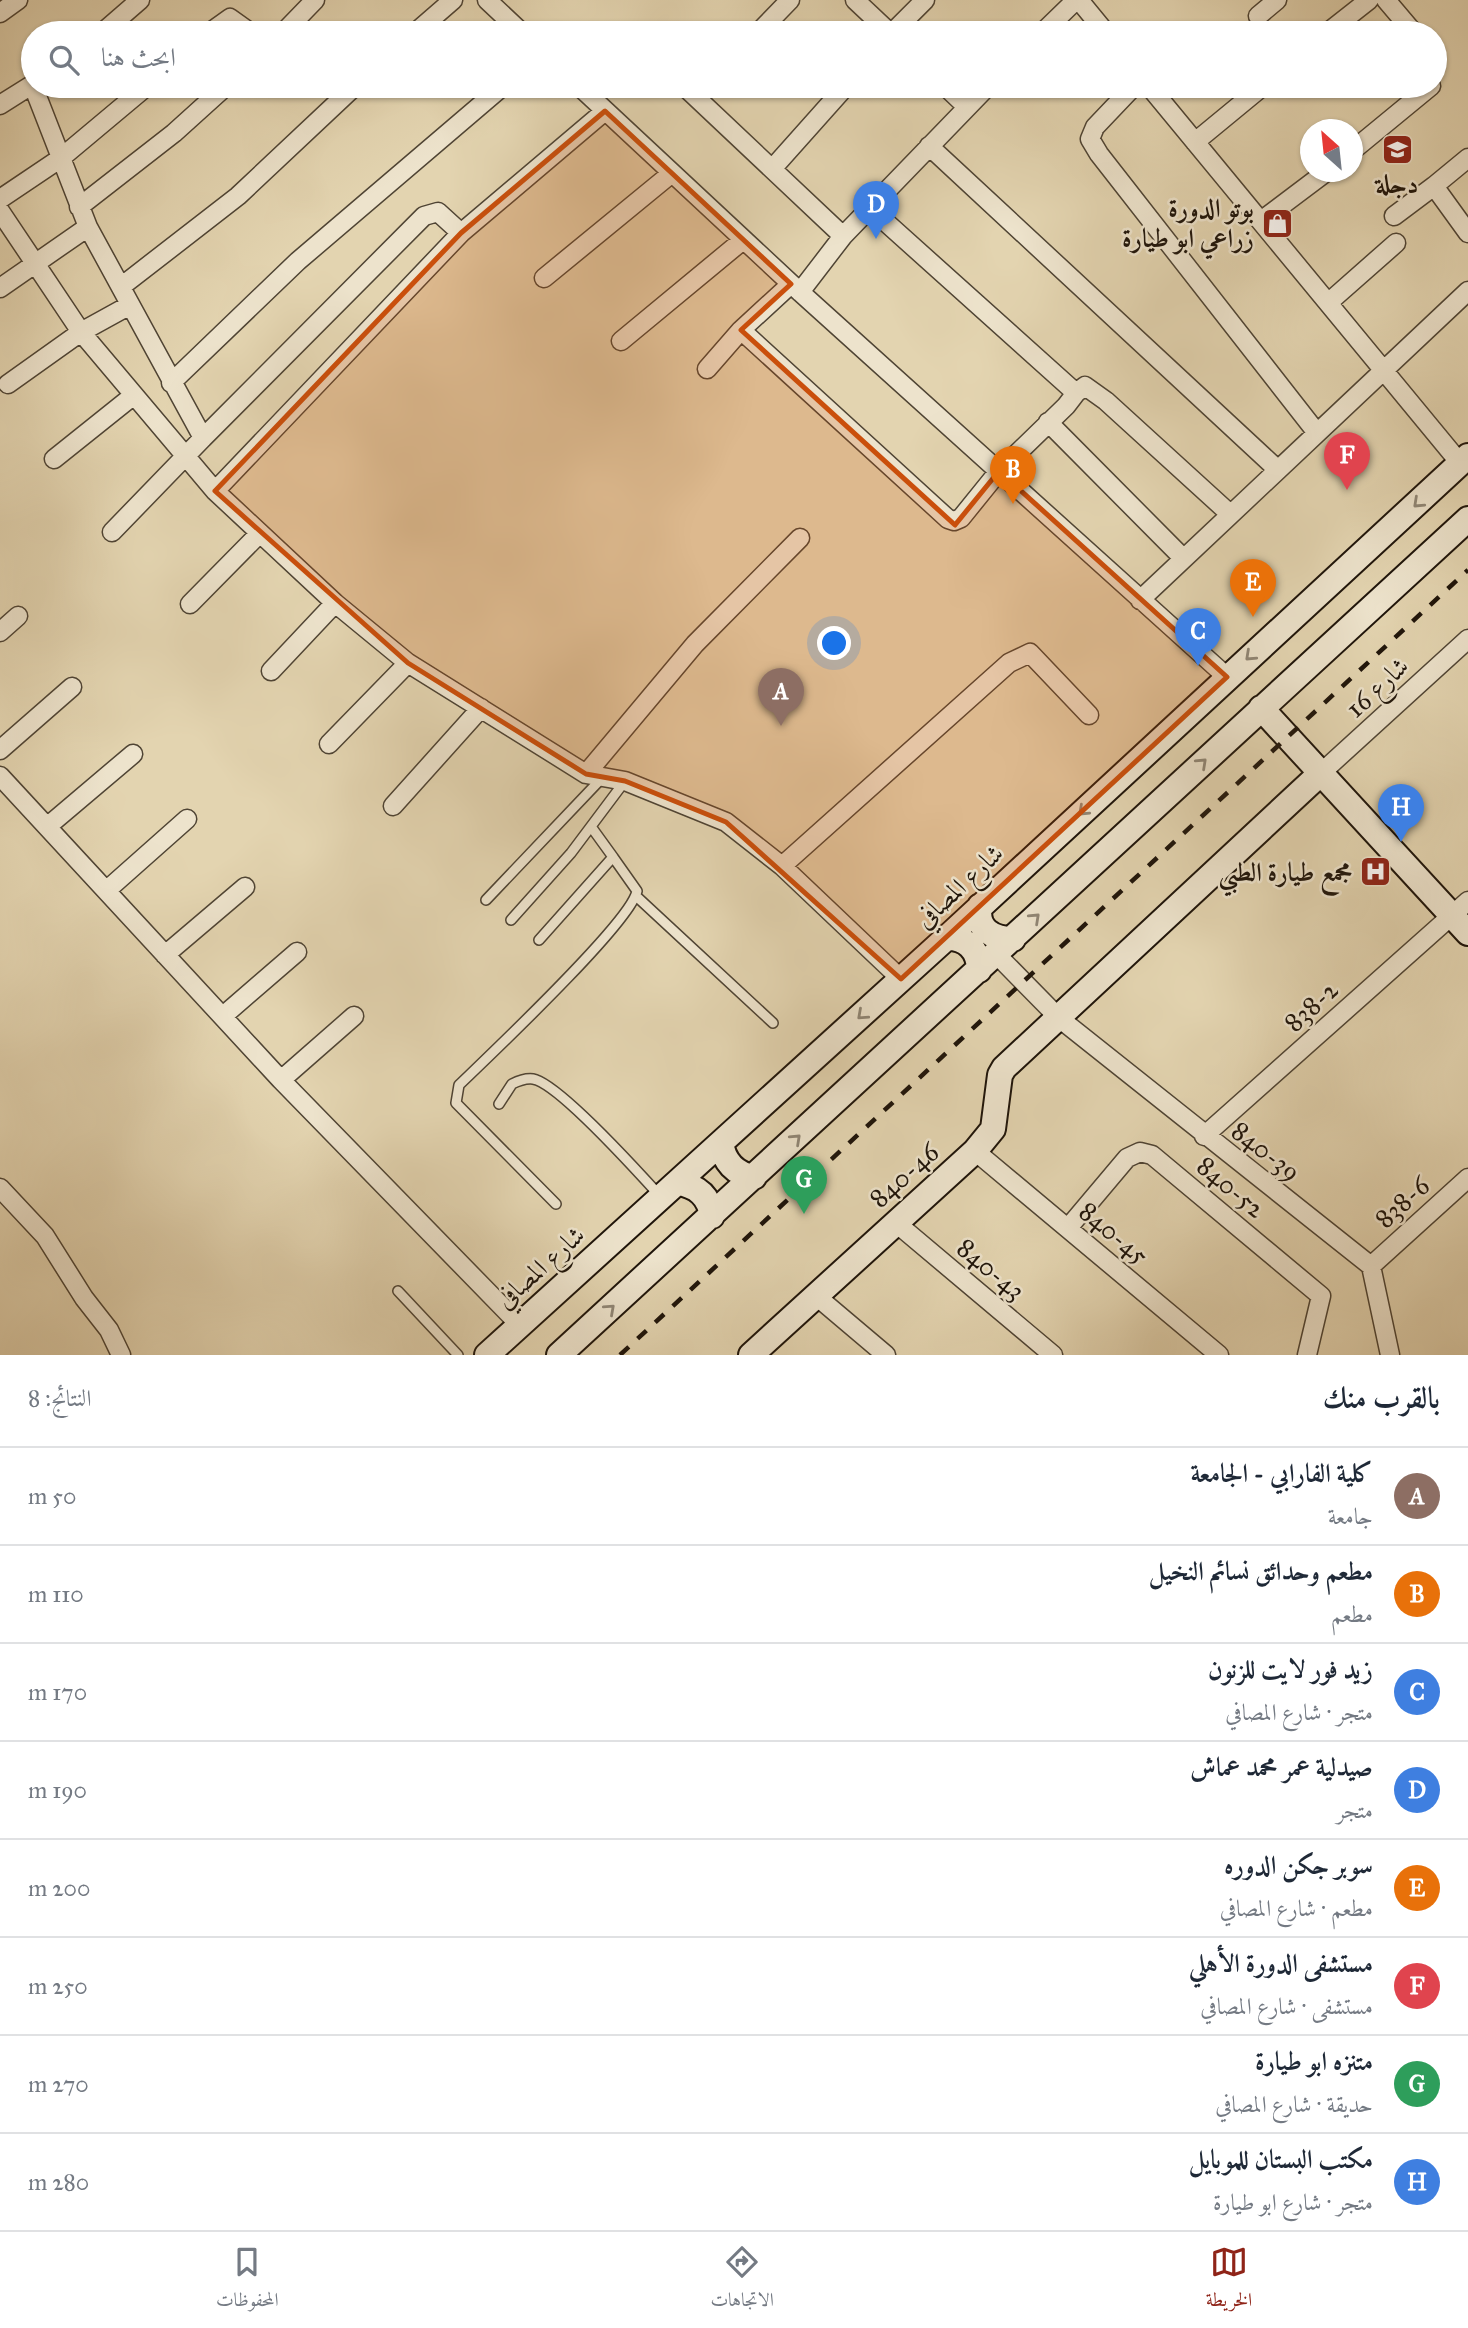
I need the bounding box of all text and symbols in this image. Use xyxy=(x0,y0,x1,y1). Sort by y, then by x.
search box xyxy=(21,21,1447,98)
icon: search xyxy=(45,41,83,79)
text: ابحث هنا xyxy=(101,41,176,73)
north arrow xyxy=(1300,119,1363,182)
school or university icon: دجلة xyxy=(1380,132,1414,166)
place label: دجلة xyxy=(1374,168,1418,200)
pin: D xyxy=(853,181,899,239)
place label: بوتو الدورة زراعي ابو طيارة xyxy=(1122,192,1254,260)
shop icon: بوتو الدورة زراعي ابو طيارة xyxy=(1260,206,1294,240)
pin: F xyxy=(1324,432,1370,490)
pin: B xyxy=(990,446,1036,504)
one-way arrow xyxy=(1413,494,1426,507)
pin: E xyxy=(1230,559,1276,617)
pin: C xyxy=(1175,608,1221,666)
your location xyxy=(817,626,851,660)
one-way arrow xyxy=(1245,648,1258,661)
street label: شارع 16 xyxy=(1339,650,1419,728)
pin: A xyxy=(758,668,804,726)
one-way arrow xyxy=(1193,759,1206,772)
pin: H xyxy=(1378,784,1424,842)
one-way arrow xyxy=(1078,803,1091,815)
street label: شارع المصافي xyxy=(908,837,1014,939)
hospital icon: مجمع طيارة الطبي xyxy=(1358,855,1392,889)
place label: مجمع طيارة الطبي xyxy=(1219,856,1352,897)
one-way arrow xyxy=(1027,914,1040,927)
street label: 838-2 xyxy=(1277,973,1345,1038)
one-way arrow xyxy=(857,1007,870,1019)
street label: 840-39 xyxy=(1225,1114,1307,1188)
one-way arrow xyxy=(788,1135,801,1147)
street label: 840-46 xyxy=(863,1135,946,1214)
street label: 840-52 xyxy=(1190,1149,1272,1225)
pin: G xyxy=(781,1156,827,1214)
street label: 838-6 xyxy=(1368,1169,1436,1235)
street label: 840-45 xyxy=(1073,1195,1155,1271)
street label: شارع المصافي xyxy=(489,1219,595,1320)
street label: 840-43 xyxy=(950,1231,1032,1307)
one-way arrow xyxy=(602,1305,615,1317)
text: بالقرب منك xyxy=(1323,1380,1440,1416)
text: النتائج: 8 xyxy=(28,1384,91,1412)
text: كلية الفارابي - الجامعة xyxy=(1191,1457,1373,1489)
text: 50 m xyxy=(28,1482,76,1510)
text: A xyxy=(1409,1482,1425,1510)
text: جامعة xyxy=(1328,1502,1373,1530)
text: مطعم وحدائق نسائم النخيل xyxy=(1149,1555,1373,1587)
text: 110 m xyxy=(28,1580,84,1608)
text: B xyxy=(1409,1580,1425,1608)
text: مطعم xyxy=(1331,1600,1373,1628)
text: زيد فور لايت للزنون xyxy=(1208,1653,1373,1685)
text: 170 m xyxy=(28,1678,87,1706)
text: C xyxy=(1409,1678,1425,1706)
text: متجر · شارع المصافي xyxy=(1225,1698,1373,1726)
text: صيدلية عمر محمد عماش xyxy=(1190,1751,1373,1783)
text: 190 m xyxy=(28,1776,87,1804)
text: D xyxy=(1408,1776,1426,1804)
text: متجر xyxy=(1337,1796,1373,1824)
text: سوبر جكن الدوره xyxy=(1224,1849,1373,1881)
text: 200 m xyxy=(28,1874,90,1902)
text: E xyxy=(1409,1874,1425,1902)
text: مطعم · شارع المصافي xyxy=(1220,1894,1373,1922)
text: مستشفى الدورة الأهلي xyxy=(1189,1947,1373,1979)
text: 250 m xyxy=(28,1972,88,2000)
text: F xyxy=(1409,1972,1425,2000)
text: مستشفى · شارع المصافي xyxy=(1200,1992,1373,2020)
text: متنزه ابو طيارة xyxy=(1255,2045,1373,2077)
text: 270 m xyxy=(28,2070,89,2098)
text: G xyxy=(1409,2070,1425,2098)
text: حديقة · شارع المصافي xyxy=(1215,2090,1373,2118)
text: مكتب البستان للموبايل xyxy=(1188,2143,1373,2175)
text: 280 m xyxy=(28,2168,89,2196)
text: H xyxy=(1407,2168,1427,2196)
text: متجر · شارع ابو طيارة xyxy=(1213,2188,1373,2216)
tab: المحفوظات xyxy=(216,2243,279,2318)
tab: الاتجاهات xyxy=(711,2243,774,2318)
tab: الخريطة xyxy=(1206,2243,1252,2318)

